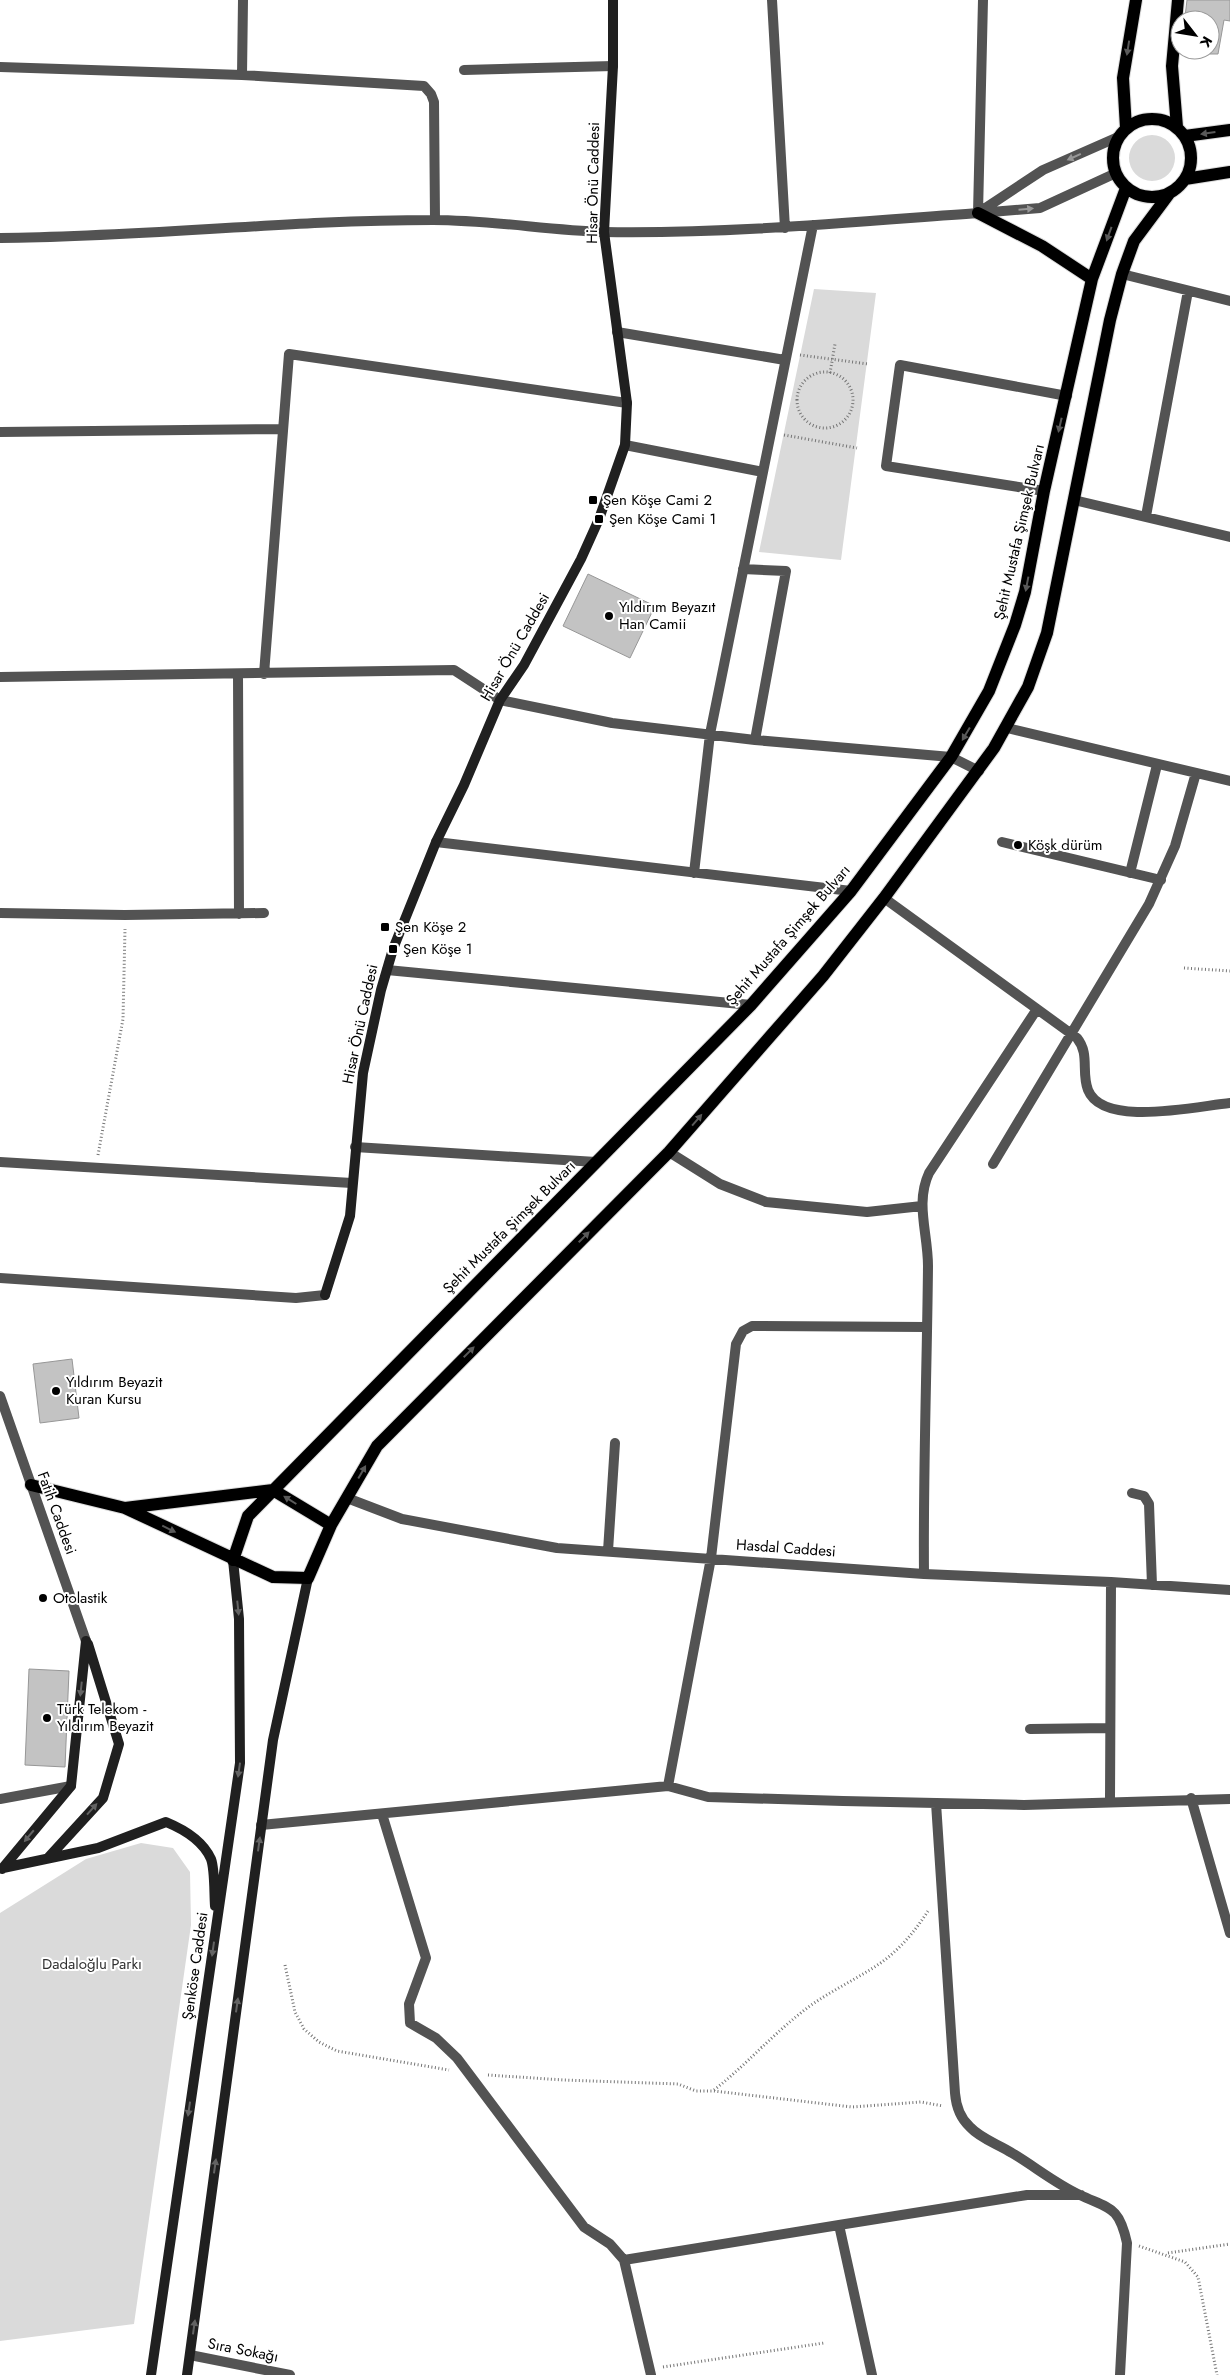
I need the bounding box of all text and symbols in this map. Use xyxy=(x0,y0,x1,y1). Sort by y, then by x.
north arrow xyxy=(1170,10,1220,60)
text: K xyxy=(1195,32,1217,51)
one-way arrow xyxy=(1123,40,1131,56)
street label: Hisar Önü Caddesi xyxy=(581,122,605,244)
one-way arrow xyxy=(1199,129,1215,137)
one-way arrow xyxy=(1067,153,1081,161)
one-way arrow xyxy=(1019,205,1035,213)
one-way arrow xyxy=(1105,227,1113,242)
one-way arrow xyxy=(1056,417,1064,432)
street label: Şehit Mustafa Şimşek Bulvarı xyxy=(988,442,1050,622)
place label: Şen Köşe Cami 2 xyxy=(603,489,712,511)
marker: Şen Köşe Cami 2 xyxy=(587,494,599,506)
place label: Şen Köşe Cami 1 xyxy=(609,508,716,530)
marker: Şen Köşe Cami 1 xyxy=(593,513,605,525)
one-way arrow xyxy=(1022,576,1030,592)
street label: Hisar Önü Caddesi xyxy=(475,589,555,705)
place label: Yıldırım Beyazıt Han Camii xyxy=(619,596,716,635)
marker: Yıldırım Beyazıt Han Camii xyxy=(603,610,615,622)
one-way arrow xyxy=(961,727,970,740)
place label: Köşk dürüm xyxy=(1028,834,1103,856)
marker: Köşk dürüm xyxy=(1012,839,1024,851)
street label: Şehit Mustafa Şimşek Bulvarı xyxy=(721,860,855,1010)
place label: Şen Köşe 2 xyxy=(395,916,466,938)
marker: Şen Köşe 2 xyxy=(379,921,391,933)
place label: Şen Köşe 1 xyxy=(403,938,473,960)
marker: Şen Köşe 1 xyxy=(387,943,399,955)
street label: Hisar Önü Caddesi xyxy=(337,962,383,1086)
one-way arrow xyxy=(691,1114,703,1126)
street label: Şehit Mustafa Şimşek Bulvarı xyxy=(438,1156,580,1298)
one-way arrow xyxy=(578,1231,590,1243)
one-way arrow xyxy=(463,1346,475,1358)
place label: Yıldırım Beyazit Kuran Kursu xyxy=(66,1371,163,1410)
marker: Yıldırım Beyazit Kuran Kursu xyxy=(50,1385,62,1397)
one-way arrow xyxy=(357,1466,366,1479)
street label: Fatih Caddesi xyxy=(32,1469,82,1557)
one-way arrow xyxy=(283,1495,296,1504)
one-way arrow xyxy=(162,1525,176,1533)
street label: Hasdal Caddesi xyxy=(735,1534,837,1562)
place label: Otolastik xyxy=(53,1587,108,1609)
marker: Otolastik xyxy=(37,1592,49,1604)
one-way arrow xyxy=(234,1600,242,1616)
one-way arrow xyxy=(77,1681,85,1697)
place label: Türk Telekom - Yıldırım Beyazit xyxy=(57,1698,154,1737)
marker: Türk Telekom - Yıldırım Beyazit xyxy=(41,1712,53,1724)
one-way arrow xyxy=(235,1763,243,1779)
one-way arrow xyxy=(86,1804,98,1816)
one-way arrow xyxy=(24,1829,35,1842)
one-way arrow xyxy=(255,1835,263,1851)
street label: Şenköse Caddesi xyxy=(177,1911,213,2021)
one-way arrow xyxy=(208,1941,216,1957)
park label: Dadaloğlu Parkı xyxy=(42,1953,142,1975)
one-way arrow xyxy=(233,1996,241,2012)
one-way arrow xyxy=(185,2102,193,2118)
one-way arrow xyxy=(212,2157,220,2173)
one-way arrow xyxy=(190,2318,198,2334)
street label: Sıra Sokağı xyxy=(206,2332,280,2368)

